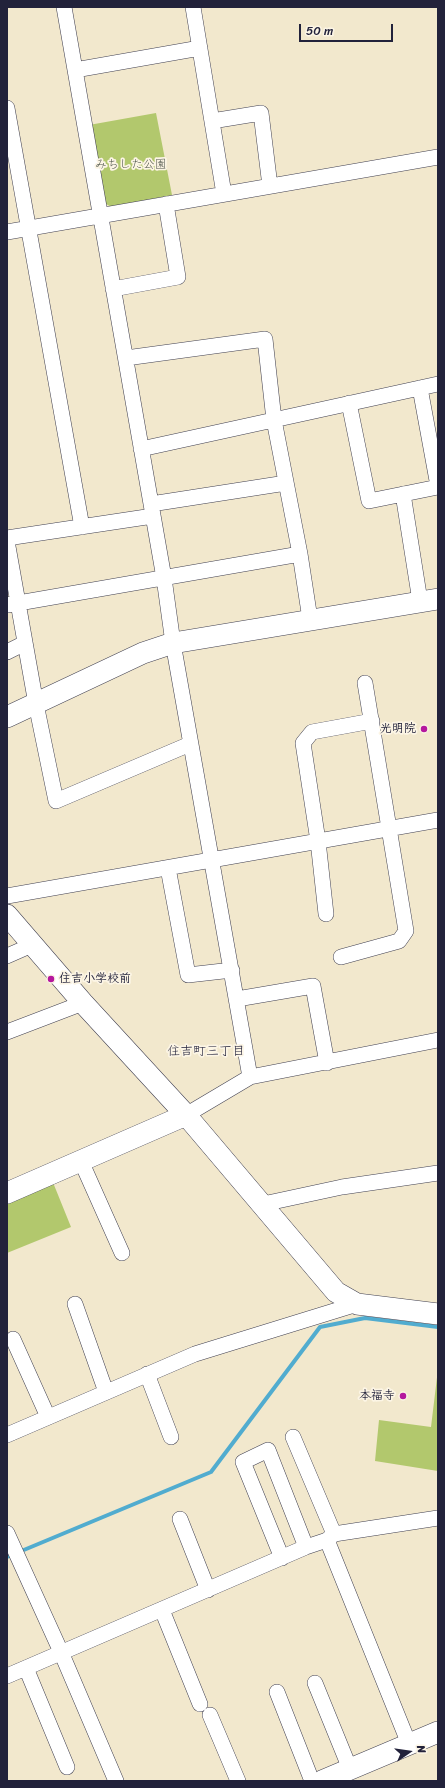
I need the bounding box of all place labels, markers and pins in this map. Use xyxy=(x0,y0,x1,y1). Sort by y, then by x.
place label: 光明院 xyxy=(380,722,416,736)
marker: 光明院 xyxy=(419,724,429,734)
place label: 住吉小学校前 xyxy=(59,972,131,986)
marker: 住吉小学校前 xyxy=(46,974,56,984)
place label: 本福寺 xyxy=(359,1389,395,1403)
marker: 本福寺 xyxy=(398,1391,408,1401)

